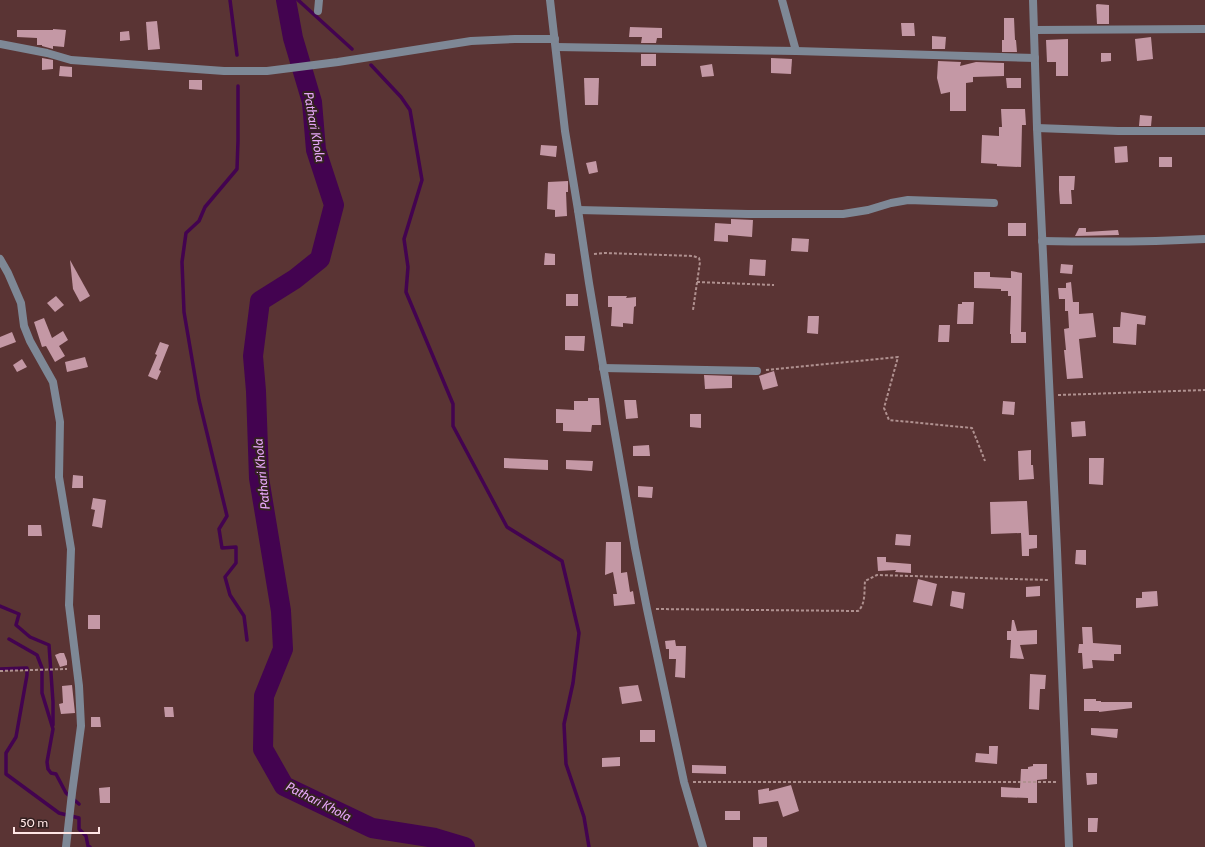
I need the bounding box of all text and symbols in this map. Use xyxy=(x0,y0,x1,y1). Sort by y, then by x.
water label: Pathari Khola xyxy=(301,91,329,163)
water label: Pathari Khola xyxy=(249,438,273,510)
water label: Pathari Khola xyxy=(284,778,354,824)
scale bar xyxy=(14,809,99,835)
text: 50 m xyxy=(20,815,48,830)

